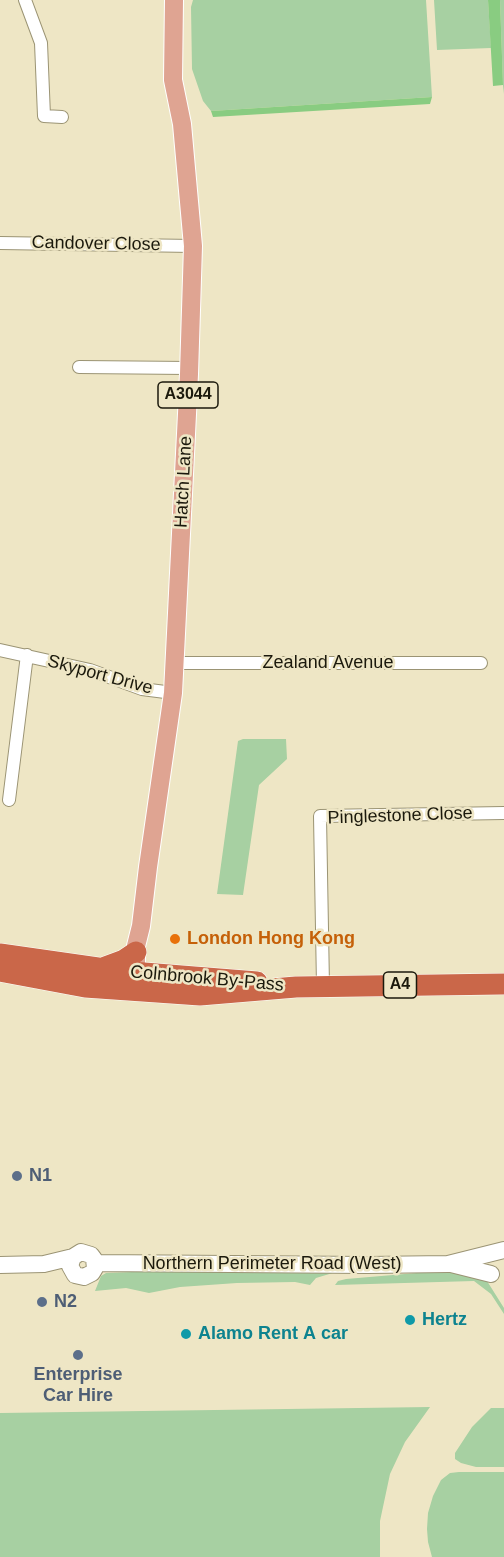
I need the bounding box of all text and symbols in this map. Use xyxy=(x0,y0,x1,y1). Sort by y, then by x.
street label: Candover Close xyxy=(31,232,161,256)
road number: A3044 xyxy=(158,382,218,408)
street label: Hatch Lane xyxy=(171,435,197,529)
street label: Skyport Drive xyxy=(45,651,155,699)
street label: Zealand Avenue xyxy=(263,652,393,674)
street label: Pinglestone Close xyxy=(327,803,473,829)
place label: London Hong Kong xyxy=(187,928,355,950)
marker: London Hong Kong xyxy=(168,932,182,946)
street label: Colnbrook By-Pass xyxy=(129,962,285,996)
road number: A4 xyxy=(384,972,416,998)
place label: N1 xyxy=(29,1165,52,1187)
marker: N1 xyxy=(10,1169,24,1183)
street label: Northern Perimeter Road (West) xyxy=(143,1253,401,1275)
place label: N2 xyxy=(54,1291,77,1313)
marker: N2 xyxy=(35,1295,49,1309)
place label: Hertz xyxy=(422,1309,467,1331)
marker: Hertz xyxy=(403,1313,417,1327)
place label: Alamo Rent A car xyxy=(198,1323,348,1345)
marker: Alamo Rent A car xyxy=(179,1327,193,1341)
marker: Enterprise Car Hire xyxy=(71,1348,85,1362)
place label: Enterprise Car Hire xyxy=(33,1364,123,1406)

